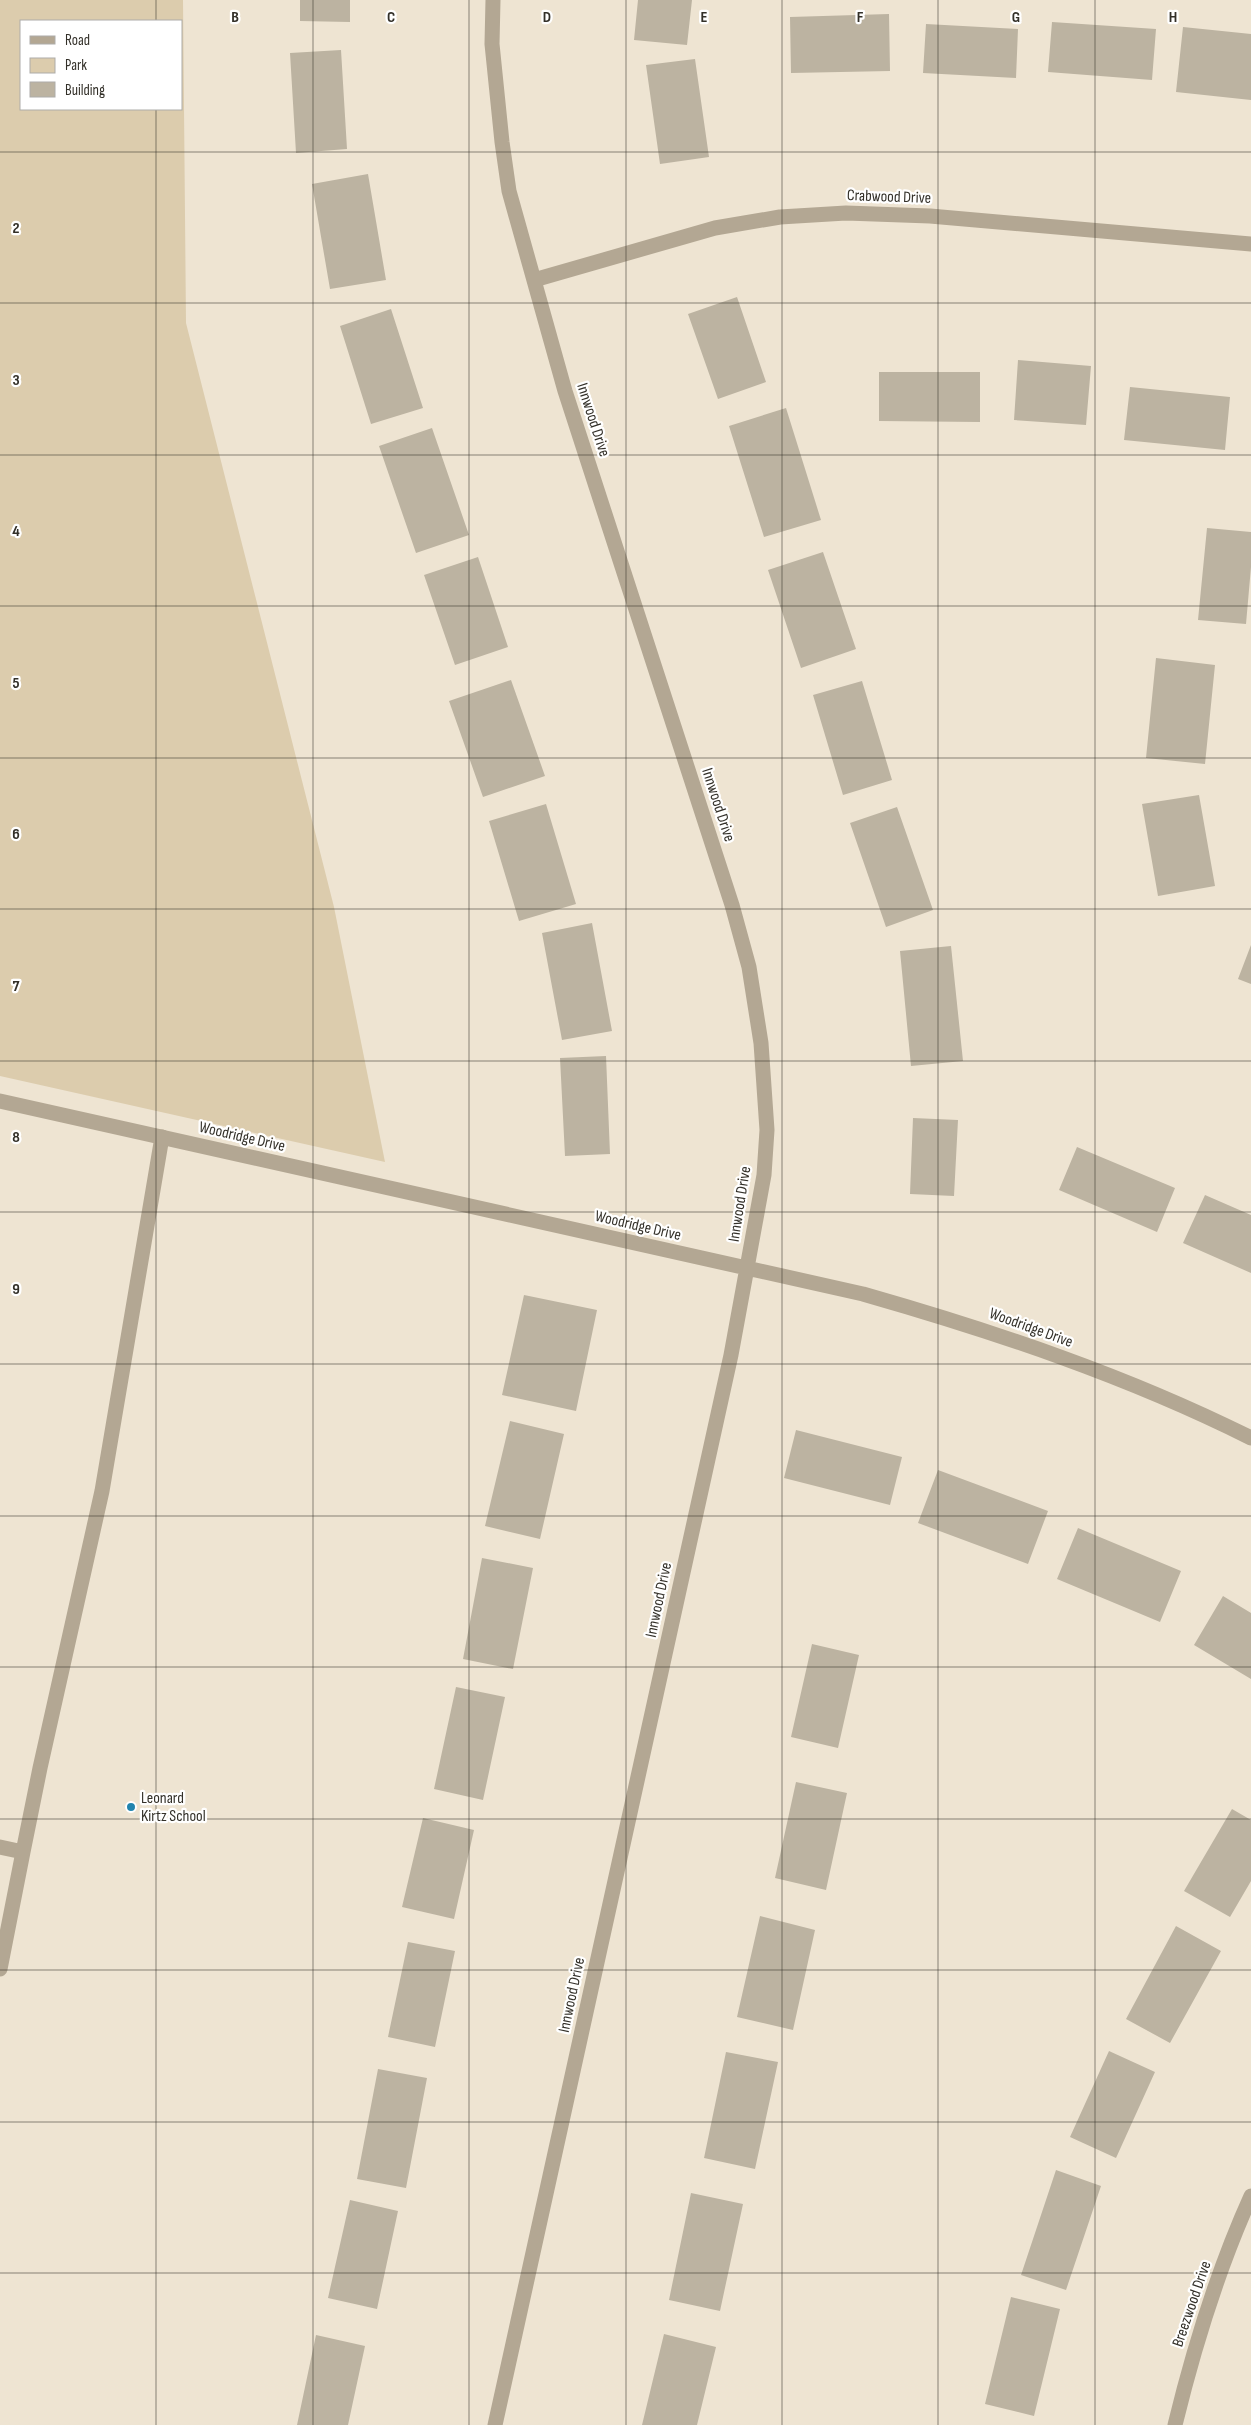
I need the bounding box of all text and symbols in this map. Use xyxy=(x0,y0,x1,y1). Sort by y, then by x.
text: B xyxy=(231,8,239,27)
text: C xyxy=(387,8,395,27)
text: D xyxy=(543,8,551,27)
text: E xyxy=(701,8,708,27)
text: F xyxy=(857,8,864,27)
text: G xyxy=(1012,8,1020,27)
text: H xyxy=(1169,8,1177,27)
legend xyxy=(20,20,182,110)
text: Road xyxy=(65,31,90,50)
text: Park xyxy=(65,56,87,75)
text: Building xyxy=(65,81,105,100)
street label: Crabwood Drive xyxy=(847,186,931,208)
text: 2 xyxy=(12,219,20,238)
text: 3 xyxy=(12,371,20,390)
street label: Innwood Drive xyxy=(572,381,614,459)
text: 4 xyxy=(12,522,20,541)
text: 5 xyxy=(12,674,20,693)
street label: Innwood Drive xyxy=(697,766,739,844)
text: 6 xyxy=(12,825,20,844)
text: 7 xyxy=(13,977,20,996)
street label: Woodridge Drive xyxy=(197,1118,287,1156)
text: 8 xyxy=(12,1128,20,1147)
street label: Innwood Drive xyxy=(725,1165,755,1243)
street label: Woodridge Drive xyxy=(593,1207,683,1245)
text: 9 xyxy=(12,1280,20,1299)
street label: Woodridge Drive xyxy=(987,1304,1075,1352)
street label: Innwood Drive xyxy=(642,1561,676,1639)
place label: Leonard Kirtz School xyxy=(141,1789,206,1826)
marker: Leonard Kirtz School xyxy=(125,1801,137,1813)
street label: Innwood Drive xyxy=(555,1956,589,2034)
street label: Breezwood Drive xyxy=(1168,2259,1216,2349)

